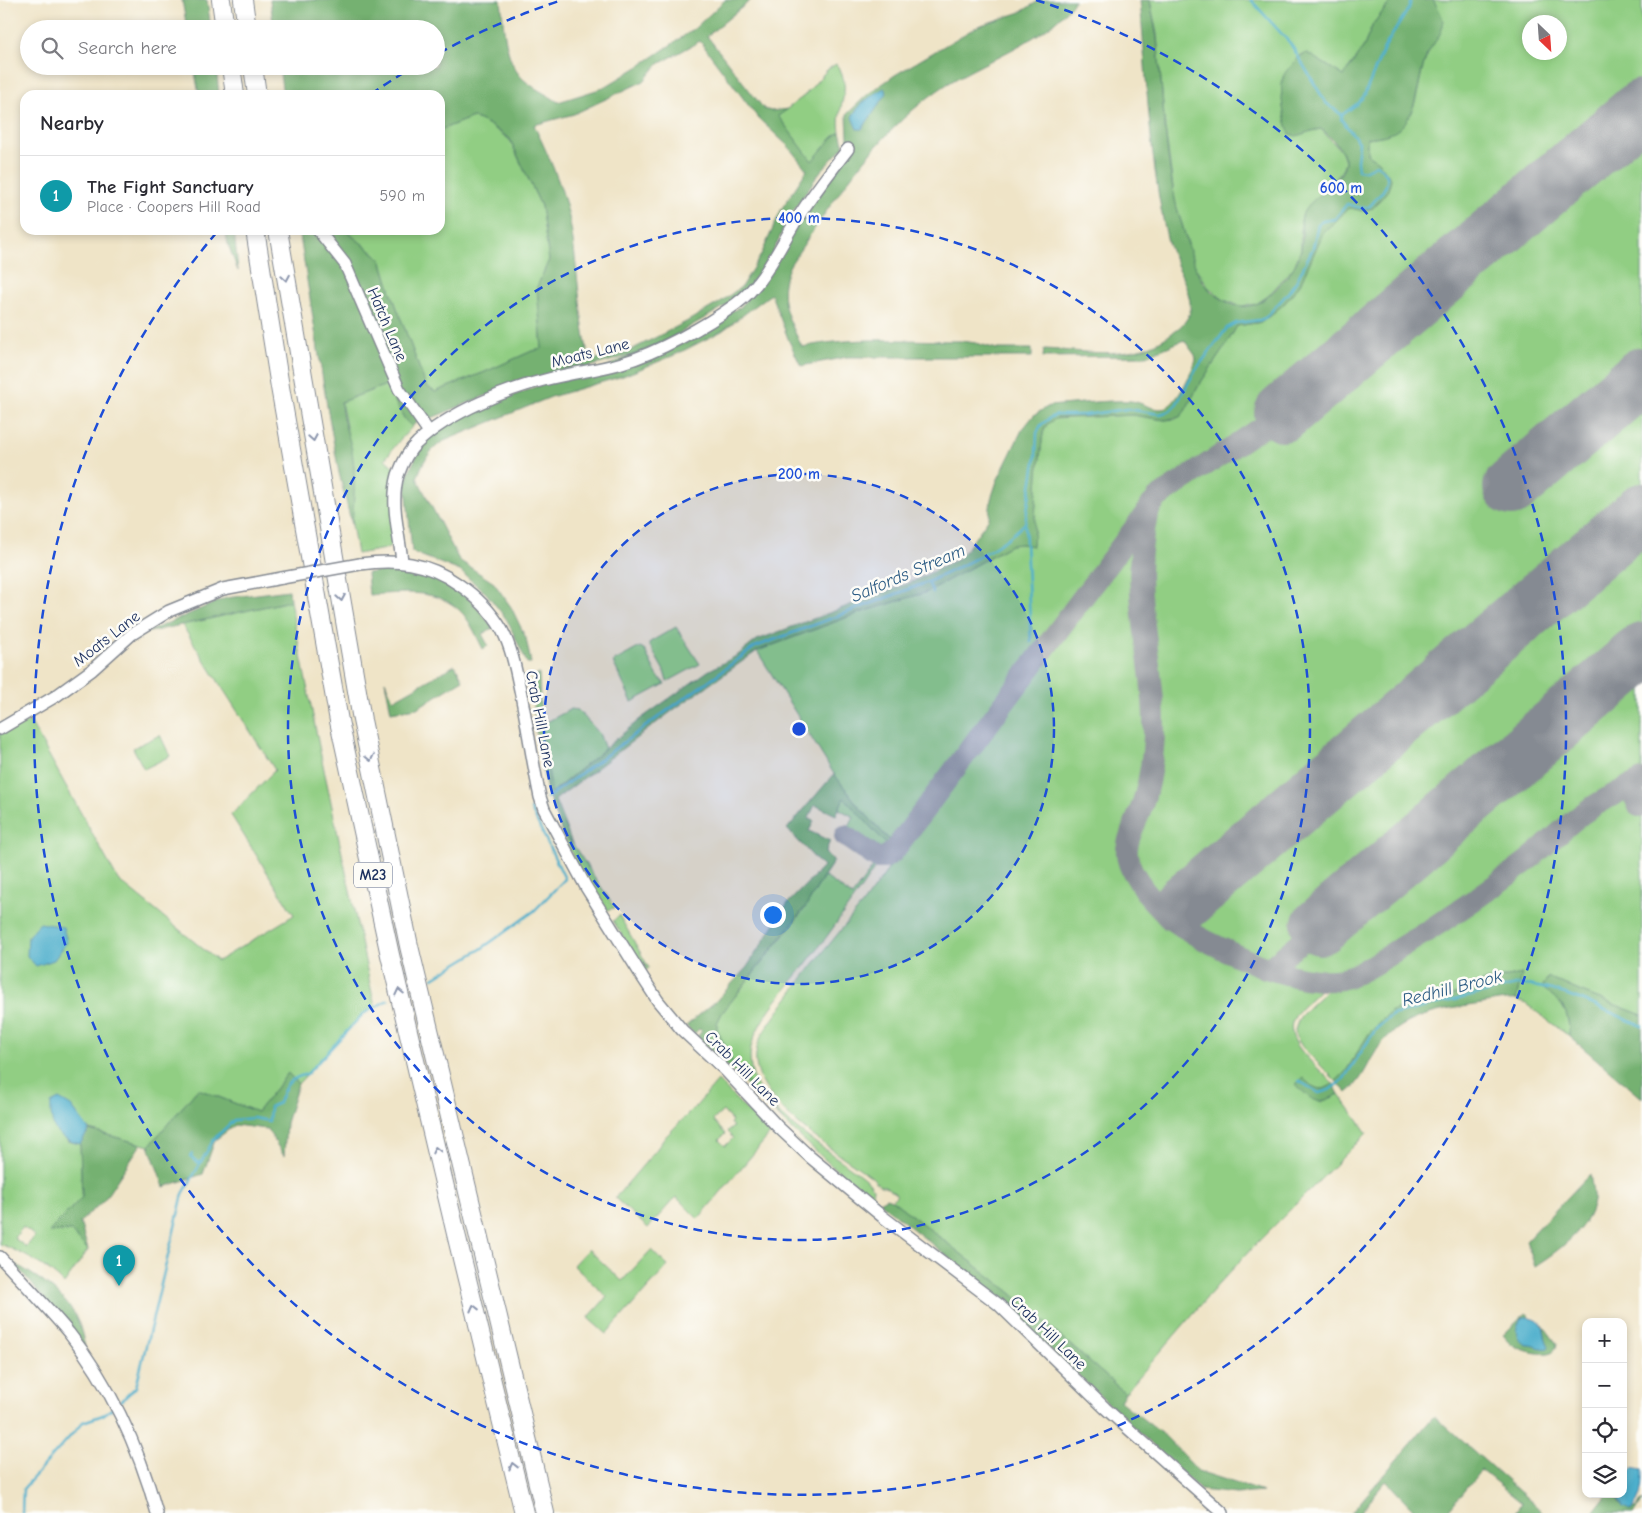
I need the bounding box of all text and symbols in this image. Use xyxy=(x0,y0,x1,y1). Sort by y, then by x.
north arrow xyxy=(1522,15,1567,60)
search box xyxy=(20,20,445,75)
icon: search xyxy=(38,34,66,62)
text: Search here xyxy=(78,37,177,59)
text: Nearby xyxy=(40,111,104,135)
text: The Fight Sanctuary xyxy=(87,176,254,198)
text: 600 m xyxy=(1320,179,1362,197)
text: 1 xyxy=(53,187,59,205)
text: 590 m xyxy=(380,187,425,205)
text: Place · Coopers Hill Road xyxy=(87,198,261,216)
text: 400 m xyxy=(778,209,820,227)
one-way arrow xyxy=(280,274,290,283)
street label: Hatch Lane xyxy=(363,285,411,364)
street label: Moats Lane xyxy=(549,335,631,371)
one-way arrow xyxy=(308,434,318,443)
text: 200 m xyxy=(778,465,820,483)
water label: Salfords Stream xyxy=(848,540,969,607)
one-way arrow xyxy=(336,594,346,603)
street label: Moats Lane xyxy=(70,607,144,670)
street label: Crab Hill Lane xyxy=(522,669,558,769)
centre of rings xyxy=(790,720,808,738)
one-way arrow xyxy=(364,754,375,763)
road number: M23 xyxy=(354,862,392,888)
your location xyxy=(760,902,786,928)
water label: Redhill Brook xyxy=(1400,966,1505,1011)
one-way arrow xyxy=(394,987,405,996)
street label: Crab Hill Lane xyxy=(701,1028,783,1110)
one-way arrow xyxy=(431,1145,442,1154)
pin: 1 xyxy=(103,1245,135,1286)
street label: Crab Hill Lane xyxy=(1007,1292,1090,1373)
one-way arrow xyxy=(469,1303,480,1312)
map controls xyxy=(1582,1318,1627,1498)
button: + xyxy=(1582,1318,1627,1363)
button: − xyxy=(1582,1363,1627,1408)
button: locate xyxy=(1582,1408,1627,1453)
button: layers xyxy=(1582,1453,1627,1498)
one-way arrow xyxy=(508,1461,519,1470)

